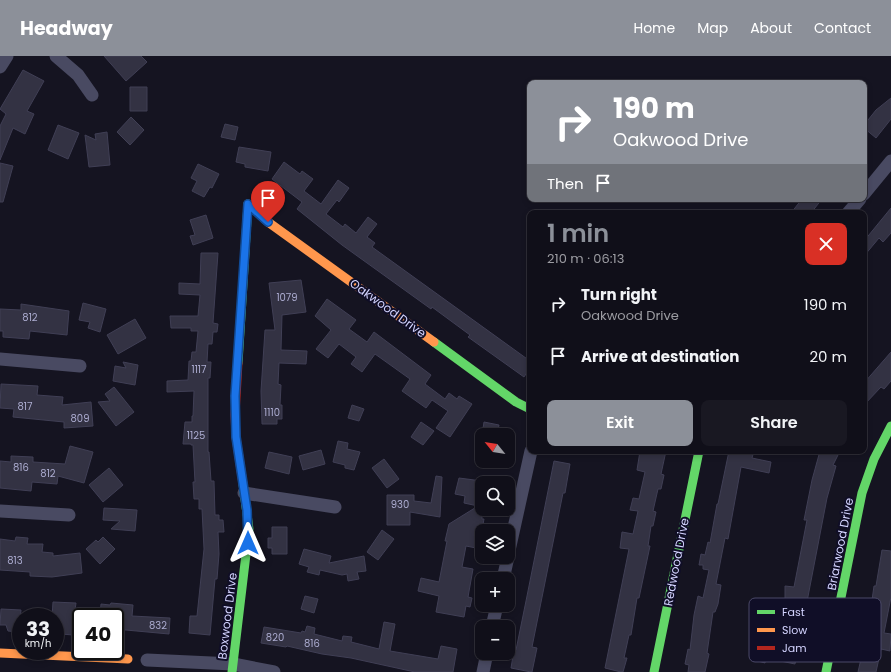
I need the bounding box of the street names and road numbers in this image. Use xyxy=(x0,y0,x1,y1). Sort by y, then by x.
street label: Oakwood Drive xyxy=(346,275,430,341)
street label: Briarwood Drive xyxy=(823,496,857,592)
street label: Redwood Drive xyxy=(659,516,693,608)
street label: Boxwood Drive xyxy=(213,572,241,660)

